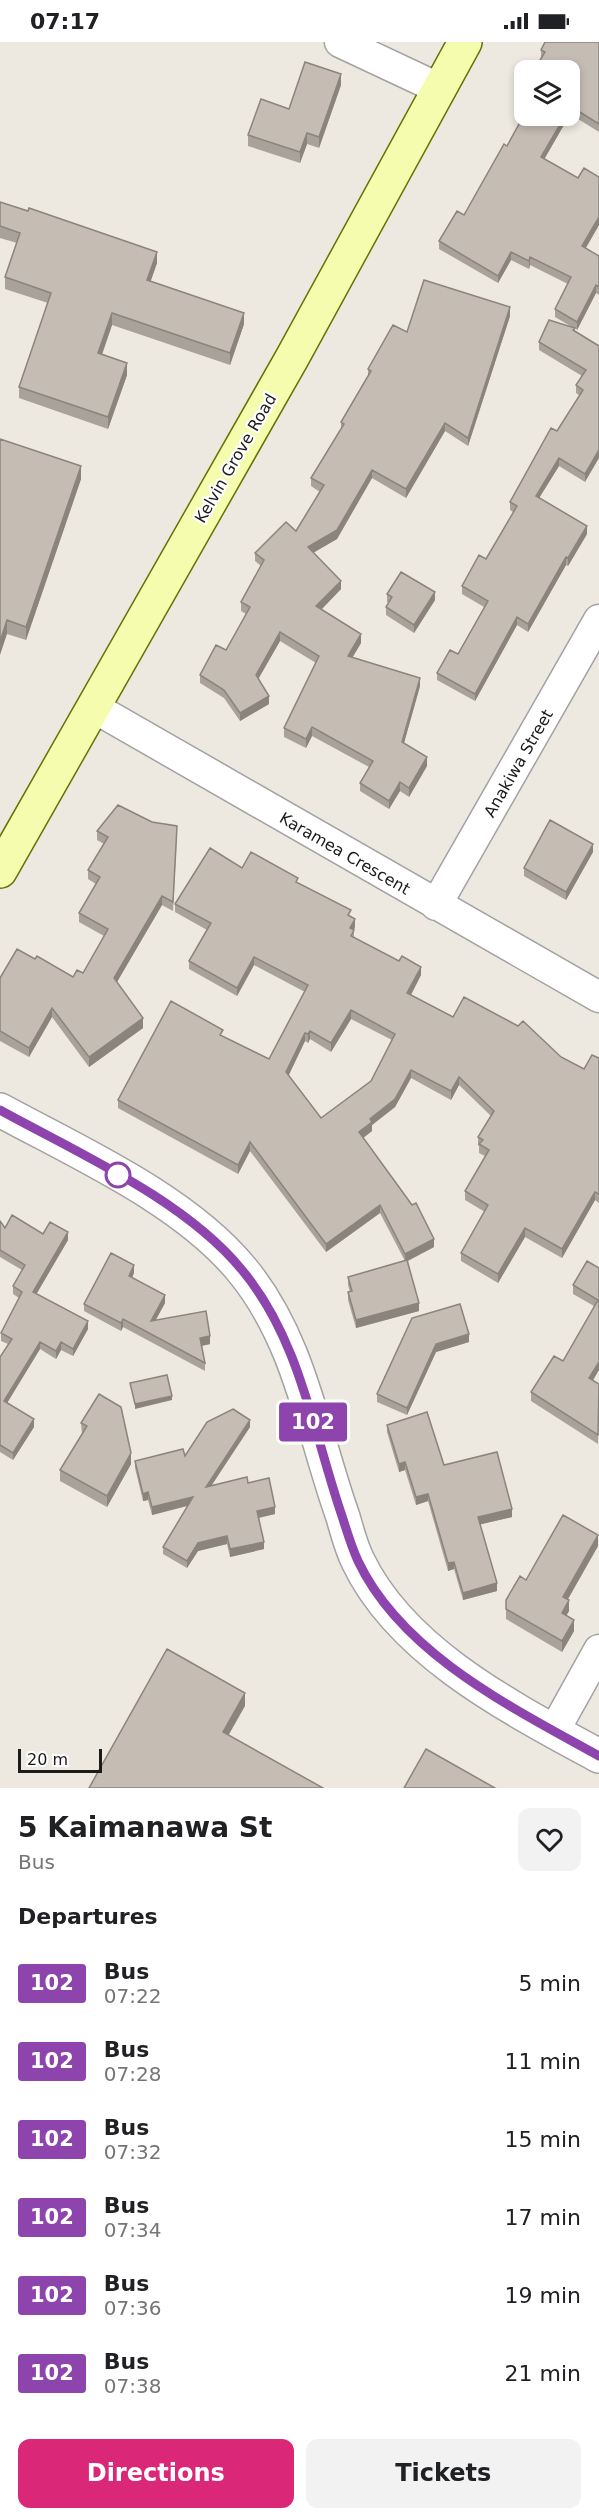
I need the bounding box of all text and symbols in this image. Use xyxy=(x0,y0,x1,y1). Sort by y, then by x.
text: 07:17 xyxy=(30,9,100,34)
map controls xyxy=(514,60,580,126)
button: layers xyxy=(514,60,580,126)
street label: Kelvin Grove Road xyxy=(191,390,280,526)
street label: Anakiwa Street xyxy=(480,706,557,820)
street label: Karamea Crescent xyxy=(276,808,413,899)
unlabelled marker xyxy=(105,1162,131,1188)
line badge: 102 xyxy=(278,1402,348,1442)
text: 102 xyxy=(291,1410,335,1434)
scale bar xyxy=(18,1746,102,1774)
text: 20 m xyxy=(27,1750,68,1769)
button: heart xyxy=(518,1808,581,1871)
text: 5 Kaimanawa St xyxy=(18,1811,272,1844)
text: Bus xyxy=(18,1850,55,1874)
text: Departures xyxy=(18,1904,158,1929)
text: Bus xyxy=(104,1959,149,1984)
text: 102 xyxy=(30,1971,74,1995)
text: 5 min xyxy=(519,1971,581,1996)
text: 07:22 xyxy=(104,1984,161,2008)
text: Bus xyxy=(104,2037,149,2062)
text: 102 xyxy=(30,2049,74,2073)
text: 11 min xyxy=(505,2049,581,2074)
text: 07:28 xyxy=(104,2062,161,2086)
text: Bus xyxy=(104,2115,149,2140)
text: 102 xyxy=(30,2127,74,2151)
text: 15 min xyxy=(505,2127,581,2152)
text: 07:32 xyxy=(104,2140,161,2164)
text: Bus xyxy=(104,2193,149,2218)
text: 102 xyxy=(30,2205,74,2229)
text: 17 min xyxy=(505,2205,581,2230)
text: 07:34 xyxy=(104,2218,161,2242)
text: Bus xyxy=(104,2271,149,2296)
text: 102 xyxy=(30,2283,74,2307)
text: 19 min xyxy=(505,2283,581,2308)
text: 07:36 xyxy=(104,2296,161,2320)
text: Bus xyxy=(104,2349,149,2374)
text: 102 xyxy=(30,2361,74,2385)
text: 21 min xyxy=(505,2361,581,2386)
text: 07:38 xyxy=(104,2374,161,2398)
button: Directions xyxy=(18,2439,294,2508)
button: Tickets xyxy=(306,2439,581,2508)

